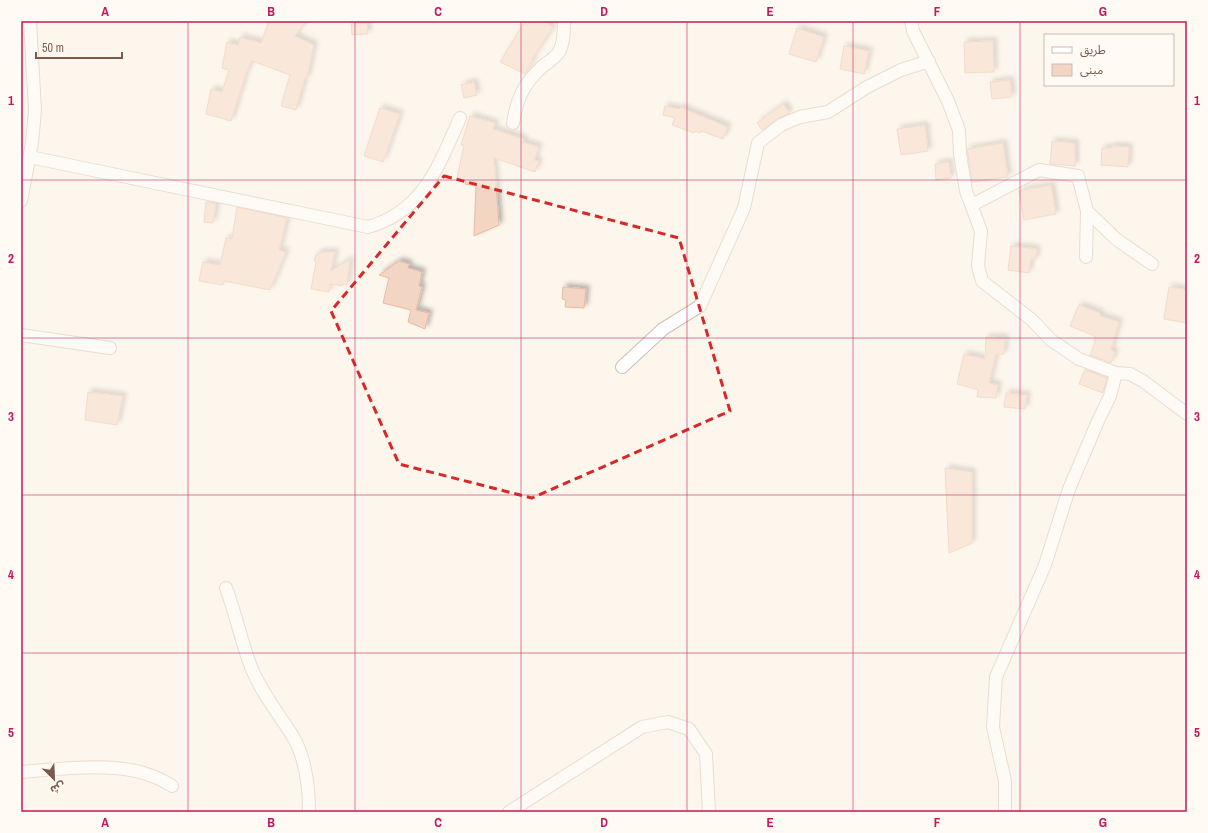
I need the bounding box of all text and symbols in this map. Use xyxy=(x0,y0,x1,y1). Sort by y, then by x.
text: A xyxy=(101,3,109,20)
text: B xyxy=(267,3,275,20)
text: C xyxy=(434,3,442,20)
text: D xyxy=(600,3,608,20)
text: E xyxy=(766,3,774,20)
text: F xyxy=(934,3,941,20)
text: G xyxy=(1099,3,1107,20)
scale bar xyxy=(36,34,122,60)
legend xyxy=(1044,34,1174,86)
text: 50 m xyxy=(42,40,64,56)
text: طريق xyxy=(1080,42,1106,58)
text: مبنى xyxy=(1080,62,1103,78)
text: 1 xyxy=(8,92,14,109)
text: 1 xyxy=(1194,92,1200,109)
text: 2 xyxy=(8,250,14,267)
text: 2 xyxy=(1194,250,1200,267)
text: 3 xyxy=(8,408,14,425)
text: 3 xyxy=(1194,408,1200,425)
text: 4 xyxy=(8,566,14,583)
text: 4 xyxy=(1194,566,1200,583)
text: 5 xyxy=(8,724,14,741)
text: 5 xyxy=(1194,724,1200,741)
north arrow xyxy=(34,759,74,799)
text: ش xyxy=(48,779,68,798)
text: A xyxy=(101,814,109,831)
text: B xyxy=(267,814,275,831)
text: C xyxy=(434,814,442,831)
text: D xyxy=(600,814,608,831)
text: E xyxy=(766,814,774,831)
text: F xyxy=(934,814,941,831)
text: G xyxy=(1099,814,1107,831)

